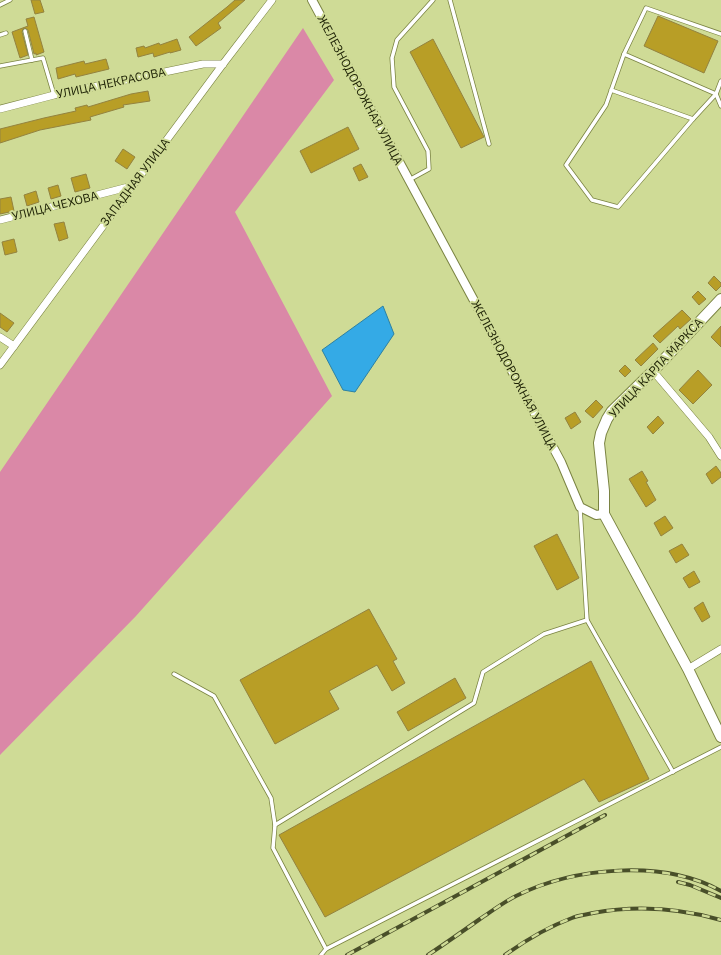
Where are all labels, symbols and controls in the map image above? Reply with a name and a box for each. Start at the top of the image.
street label: ЖЕЛЕЗНОДОРОЖНАЯ УЛИЦА [314,12,407,168]
street label: УЛИЦА НЕКРАСОВА [55,64,167,101]
street label: ЗАПАДНАЯ УЛИЦА [97,135,173,229]
street label: УЛИЦА ЧЕХОВА [10,187,100,223]
street label: ЖЕЛЕЗНОДОРОЖНАЯ УЛИЦА [468,297,561,453]
street label: УЛИЦА КАРЛА МАРКСА [605,314,706,421]

